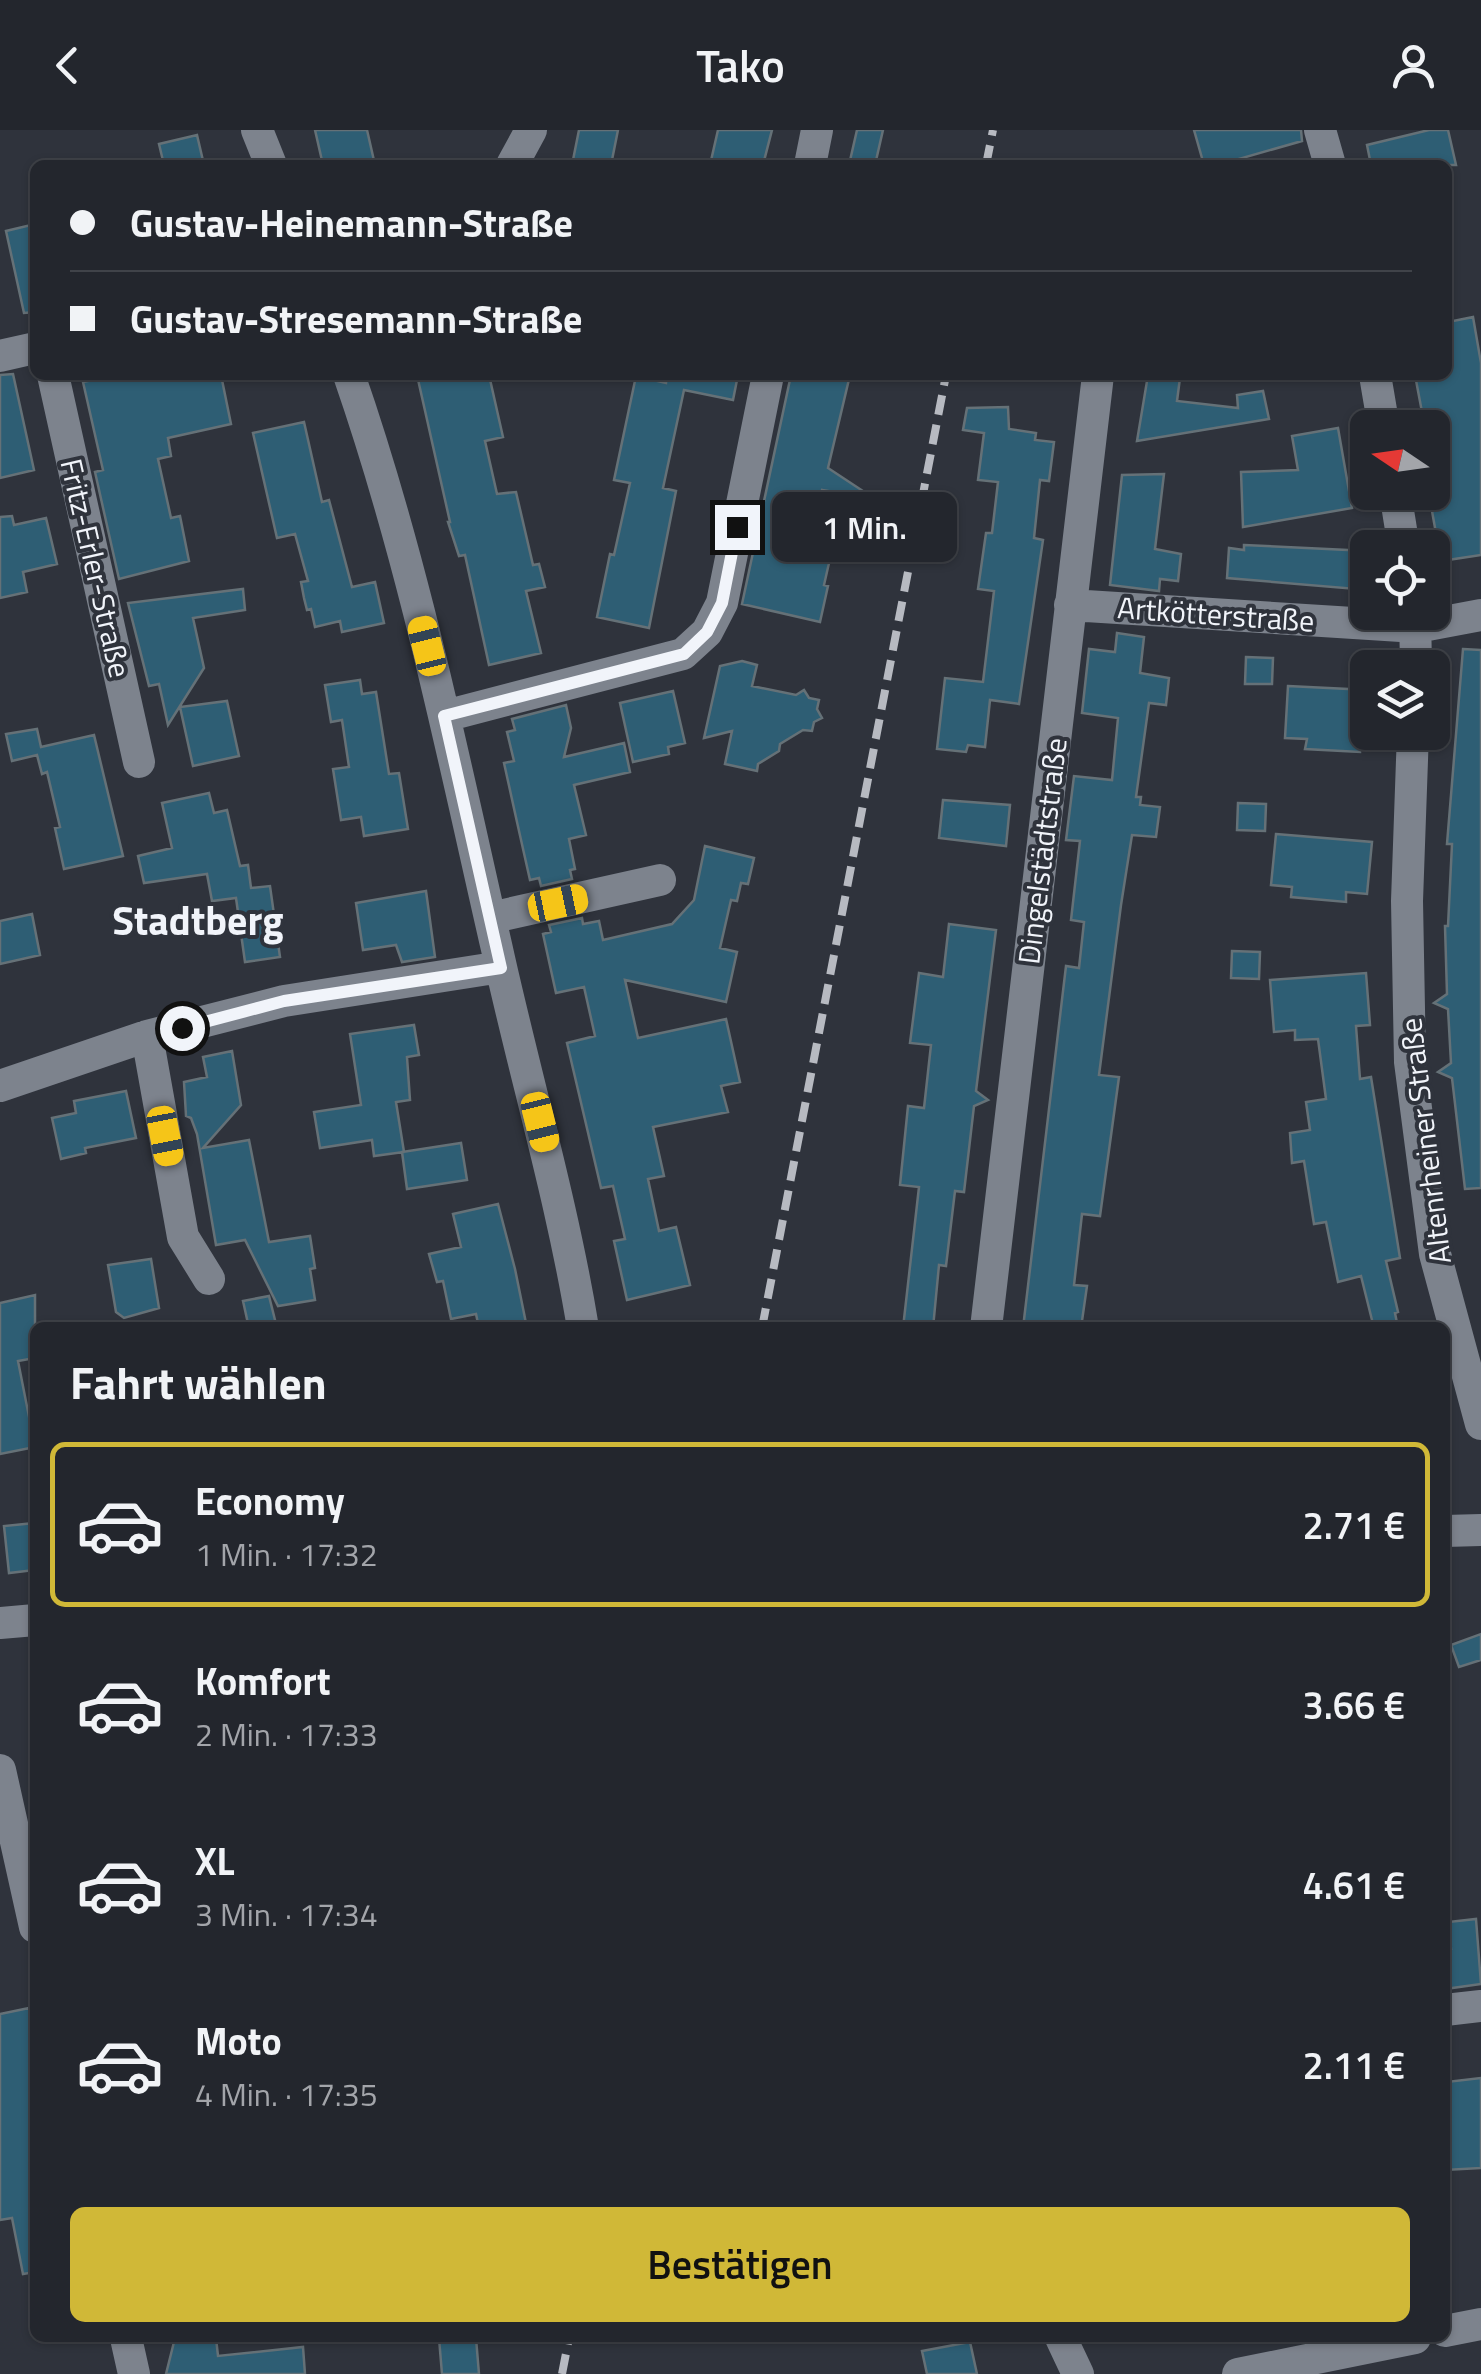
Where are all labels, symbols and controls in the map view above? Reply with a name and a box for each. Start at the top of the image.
text: Tako [696,31,785,99]
icon: back [40,38,95,93]
icon: person [1386,38,1441,93]
text: Gustav-Heinemann-Straße [130,194,573,252]
text: Gustav-Stresemann-Straße [130,290,582,348]
north arrow [1350,410,1450,510]
map controls [1350,410,1450,750]
street label: Fritz-Erler-Straße [48,454,144,682]
callout: 1 Min. [772,492,957,562]
text: 1 Min. [822,503,907,551]
route end [715,505,760,550]
button: locate [1350,530,1450,630]
street label: Artkötterstraße [1116,584,1316,644]
car [405,613,449,679]
button: layers [1350,650,1450,750]
street label: Dingelstädtstraße [1005,735,1079,967]
car [526,882,590,924]
district label: Stadtberg [112,890,284,951]
route start [160,1006,205,1051]
street label: Altenrheiner Straße [1387,1015,1463,1267]
car [518,1089,562,1155]
car [145,1104,185,1168]
text: Fahrt wählen [70,1348,327,1416]
text: Economy [195,1472,345,1530]
icon: car [75,1480,165,1570]
text: 2.71 € [1302,1496,1405,1554]
text: 1 Min. · 17:32 [195,1530,378,1578]
text: Komfort [195,1652,331,1710]
icon: car [75,1660,165,1750]
text: 3.66 € [1302,1676,1405,1734]
text: 2 Min. · 17:33 [195,1710,378,1758]
text: XL [195,1832,235,1890]
icon: car [75,1840,165,1930]
text: 4.61 € [1302,1856,1405,1914]
text: 3 Min. · 17:34 [195,1890,378,1938]
text: Moto [195,2012,282,2070]
icon: car [75,2020,165,2110]
text: 2.11 € [1302,2036,1405,2094]
text: 4 Min. · 17:35 [195,2070,378,2118]
button: Bestätigen [70,2207,1410,2322]

